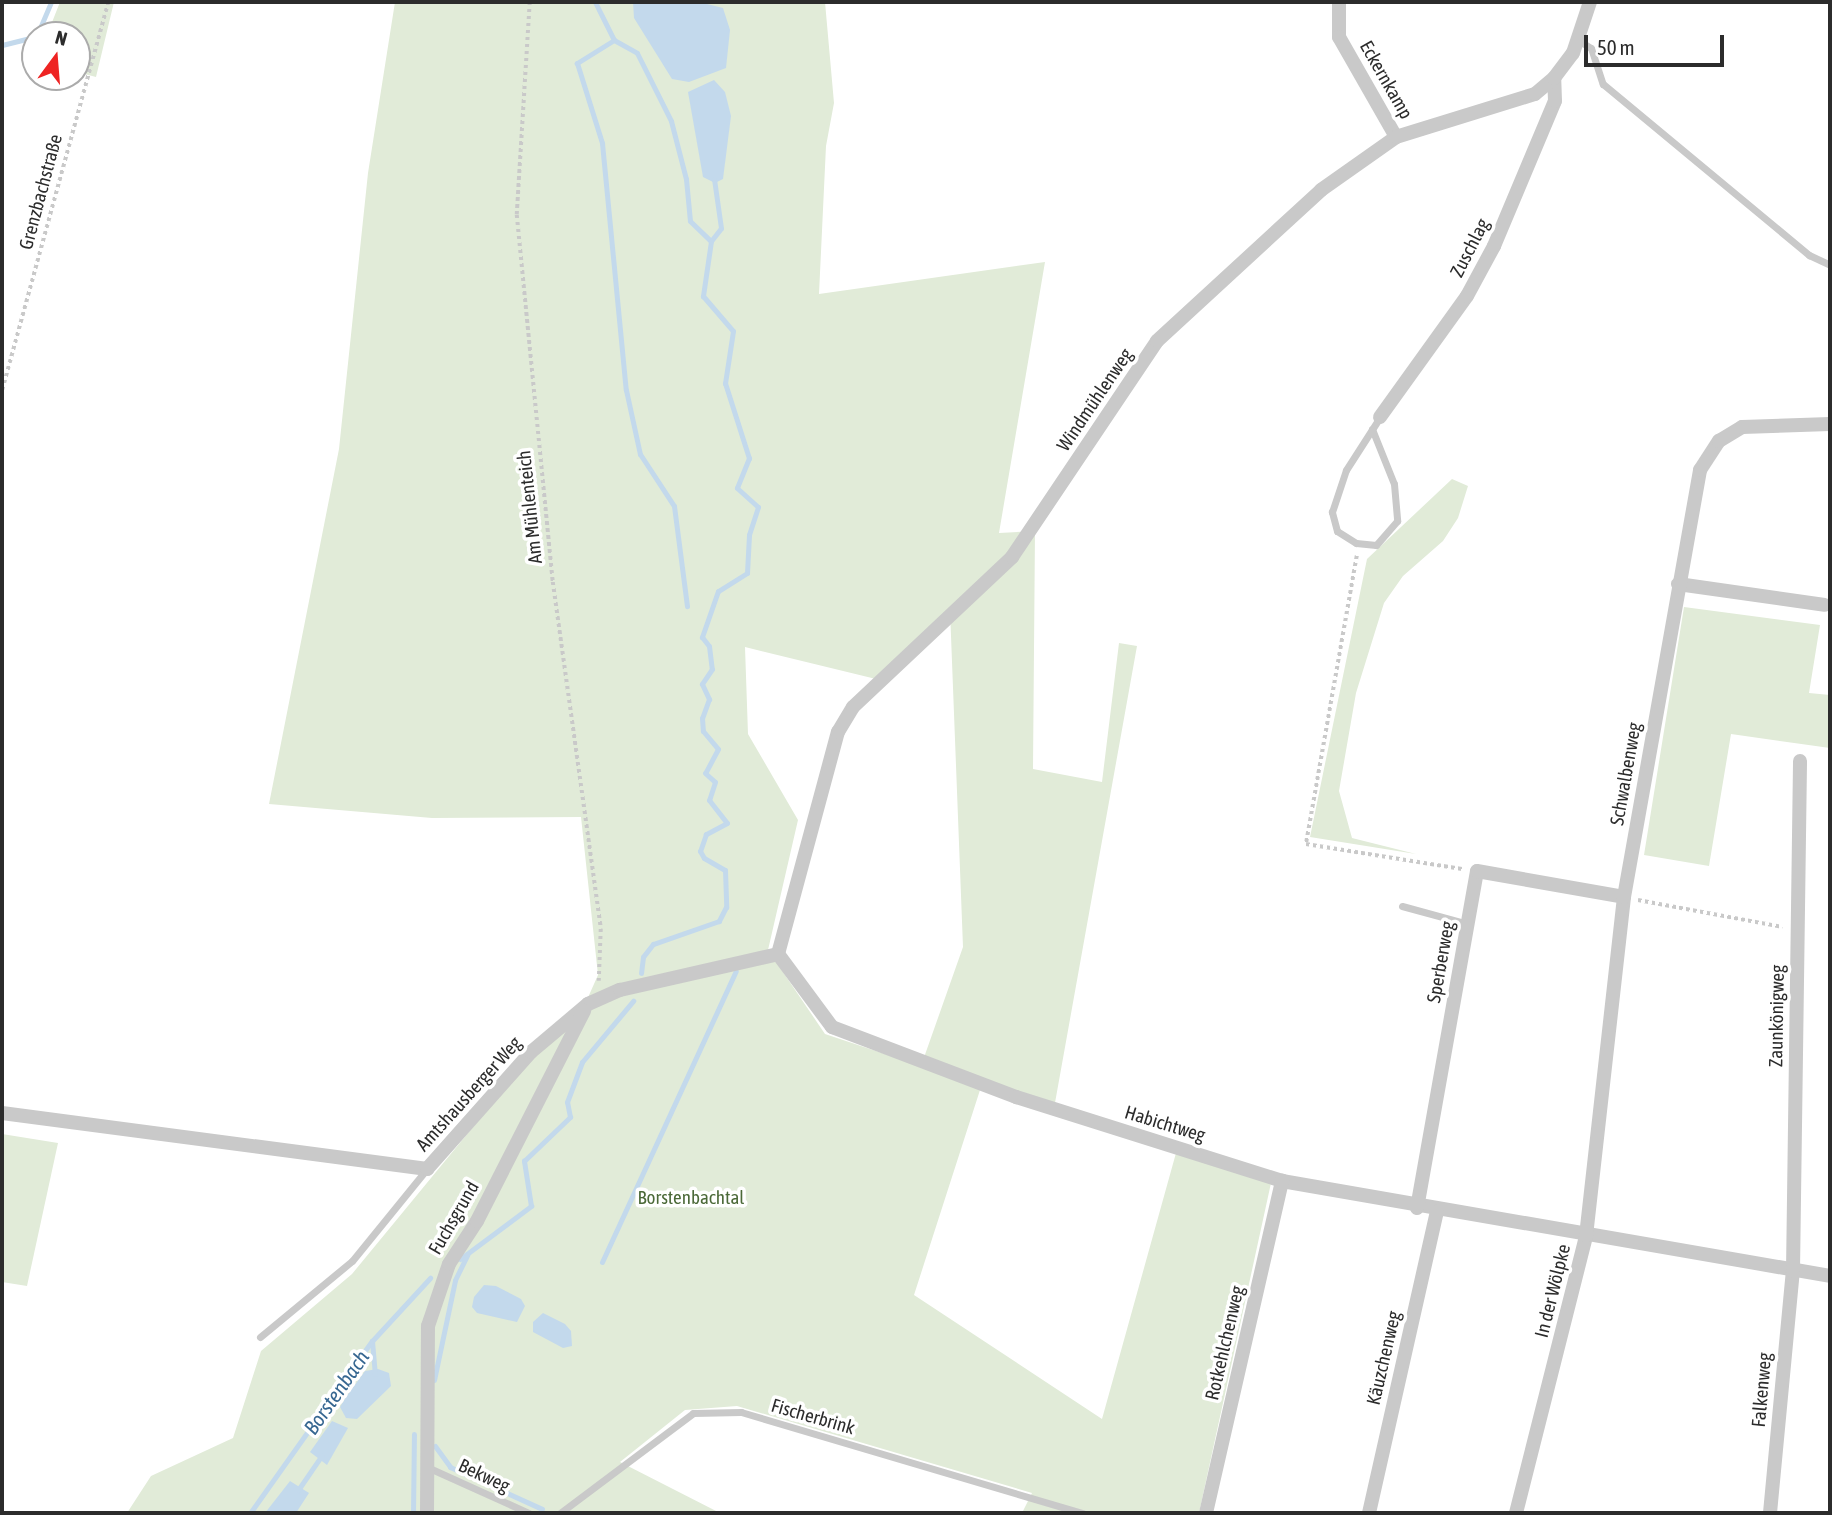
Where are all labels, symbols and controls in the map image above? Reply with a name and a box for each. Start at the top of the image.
north arrow [21,21,91,91]
scale bar [1587,21,1727,65]
text: N [53,26,70,50]
text: 50 m [1597,35,1635,59]
street label: Eckernkamp [1355,37,1417,123]
street label: Grenzbachstraße [15,132,67,252]
street label: Zuschlag [1446,215,1494,281]
street label: Windmühlenweg [1052,344,1138,456]
street label: Am Mühlenteich [513,449,547,565]
street label: Schwalbenweg [1606,721,1646,827]
street label: Sperberweg [1423,919,1459,1005]
street label: Zaunkönigweg [1765,965,1789,1067]
street label: Amtshausberger Weg [412,1032,526,1156]
street label: Habichtweg [1122,1101,1208,1147]
street label: Fuchsgrund [424,1177,484,1259]
park label: Borstenbachtal [638,1187,744,1209]
street label: In der Wölpke [1530,1242,1576,1340]
street label: Rotkehlchenweg [1201,1284,1249,1402]
street label: Käuzchenweg [1362,1309,1406,1407]
water label: Borstenbach [298,1345,374,1439]
street label: Falkenweg [1747,1352,1777,1428]
street label: Fischerbrink [769,1394,857,1440]
street label: Bekweg [455,1454,513,1498]

